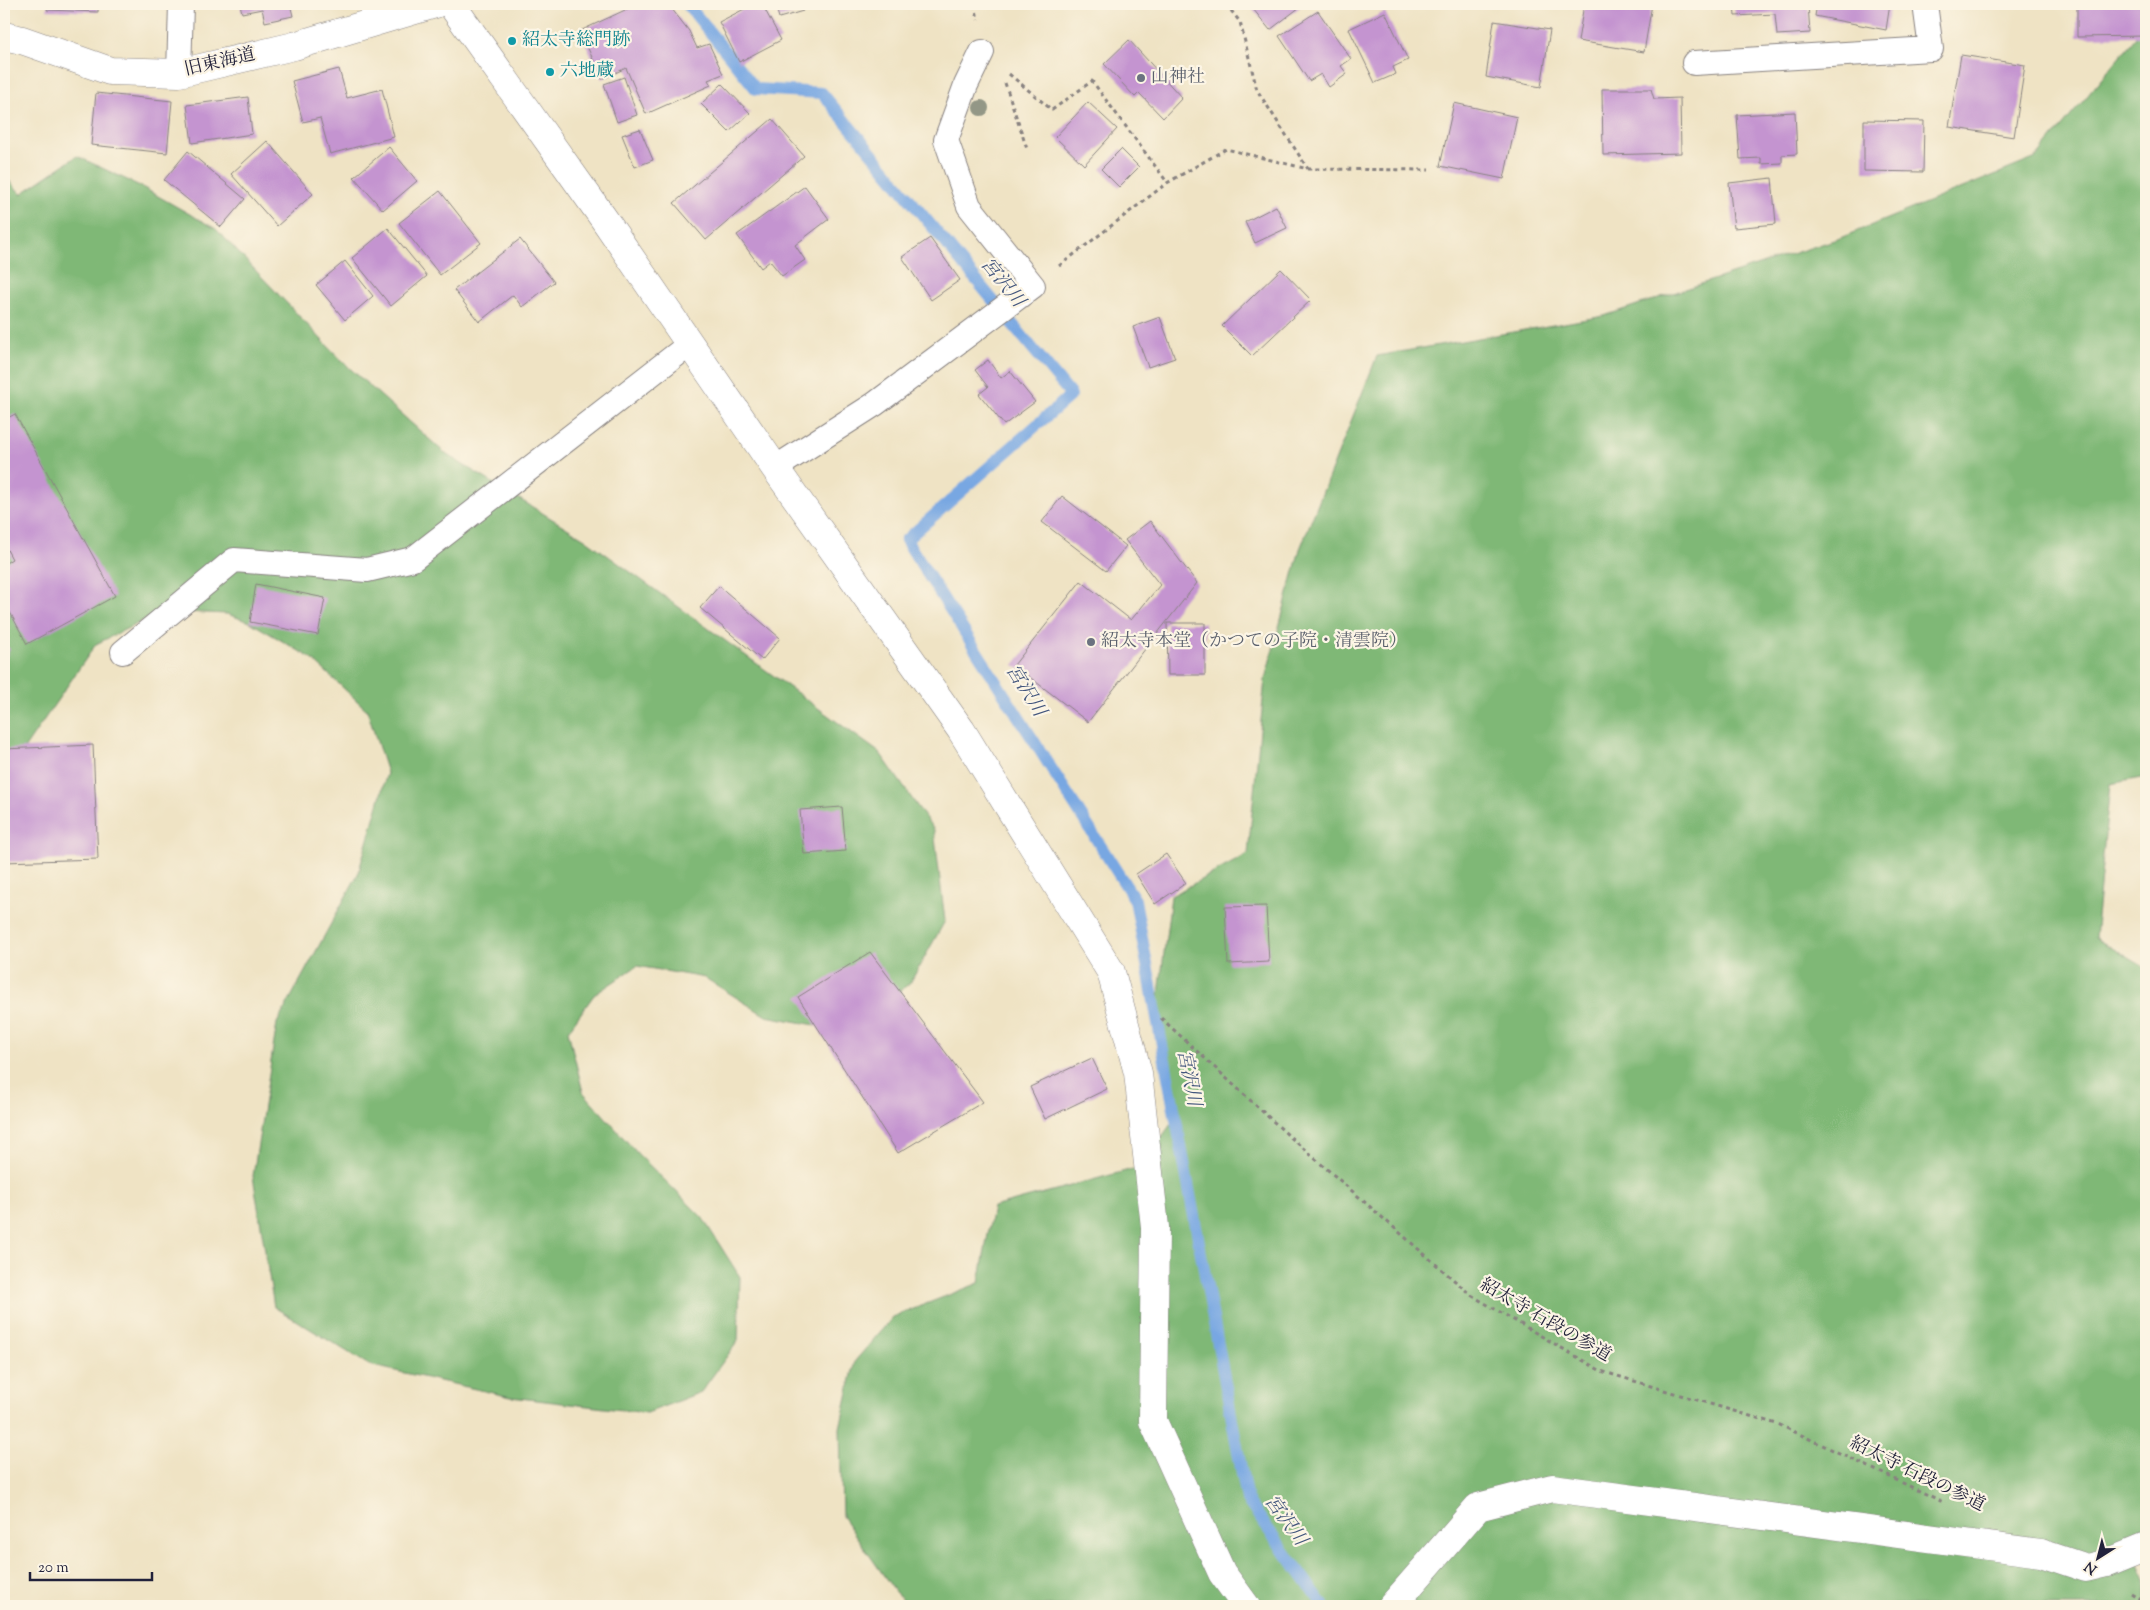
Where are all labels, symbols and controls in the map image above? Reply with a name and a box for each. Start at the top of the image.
place label: 紹太寺総門跡 [522,28,630,54]
marker: 紹太寺総門跡 [506,35,518,47]
street label: 旧東海道 [182,42,258,84]
place label: 六地蔵 [560,59,614,85]
place label: 山神社 [1151,65,1205,91]
marker: 六地蔵 [544,66,556,78]
marker: 山神社 [1135,72,1147,84]
water label: 宮沢川 [974,252,1032,315]
place label: 紹太寺本堂（かつての子院・清雲院） [1101,629,1407,655]
marker: 紹太寺本堂（かつての子院・清雲院） [1085,636,1097,648]
water label: 宮沢川 [998,660,1053,724]
water label: 宮沢川 [1169,1047,1207,1111]
street label: 紹太寺 石段の参道 [1474,1273,1616,1369]
street label: 紹太寺 石段の参道 [1845,1431,1989,1519]
water label: 宮沢川 [1257,1490,1314,1554]
north arrow [2072,1532,2122,1582]
scale bar [30,1550,152,1582]
text: N [2081,1556,2102,1578]
text: 20 m [38,1558,69,1579]

